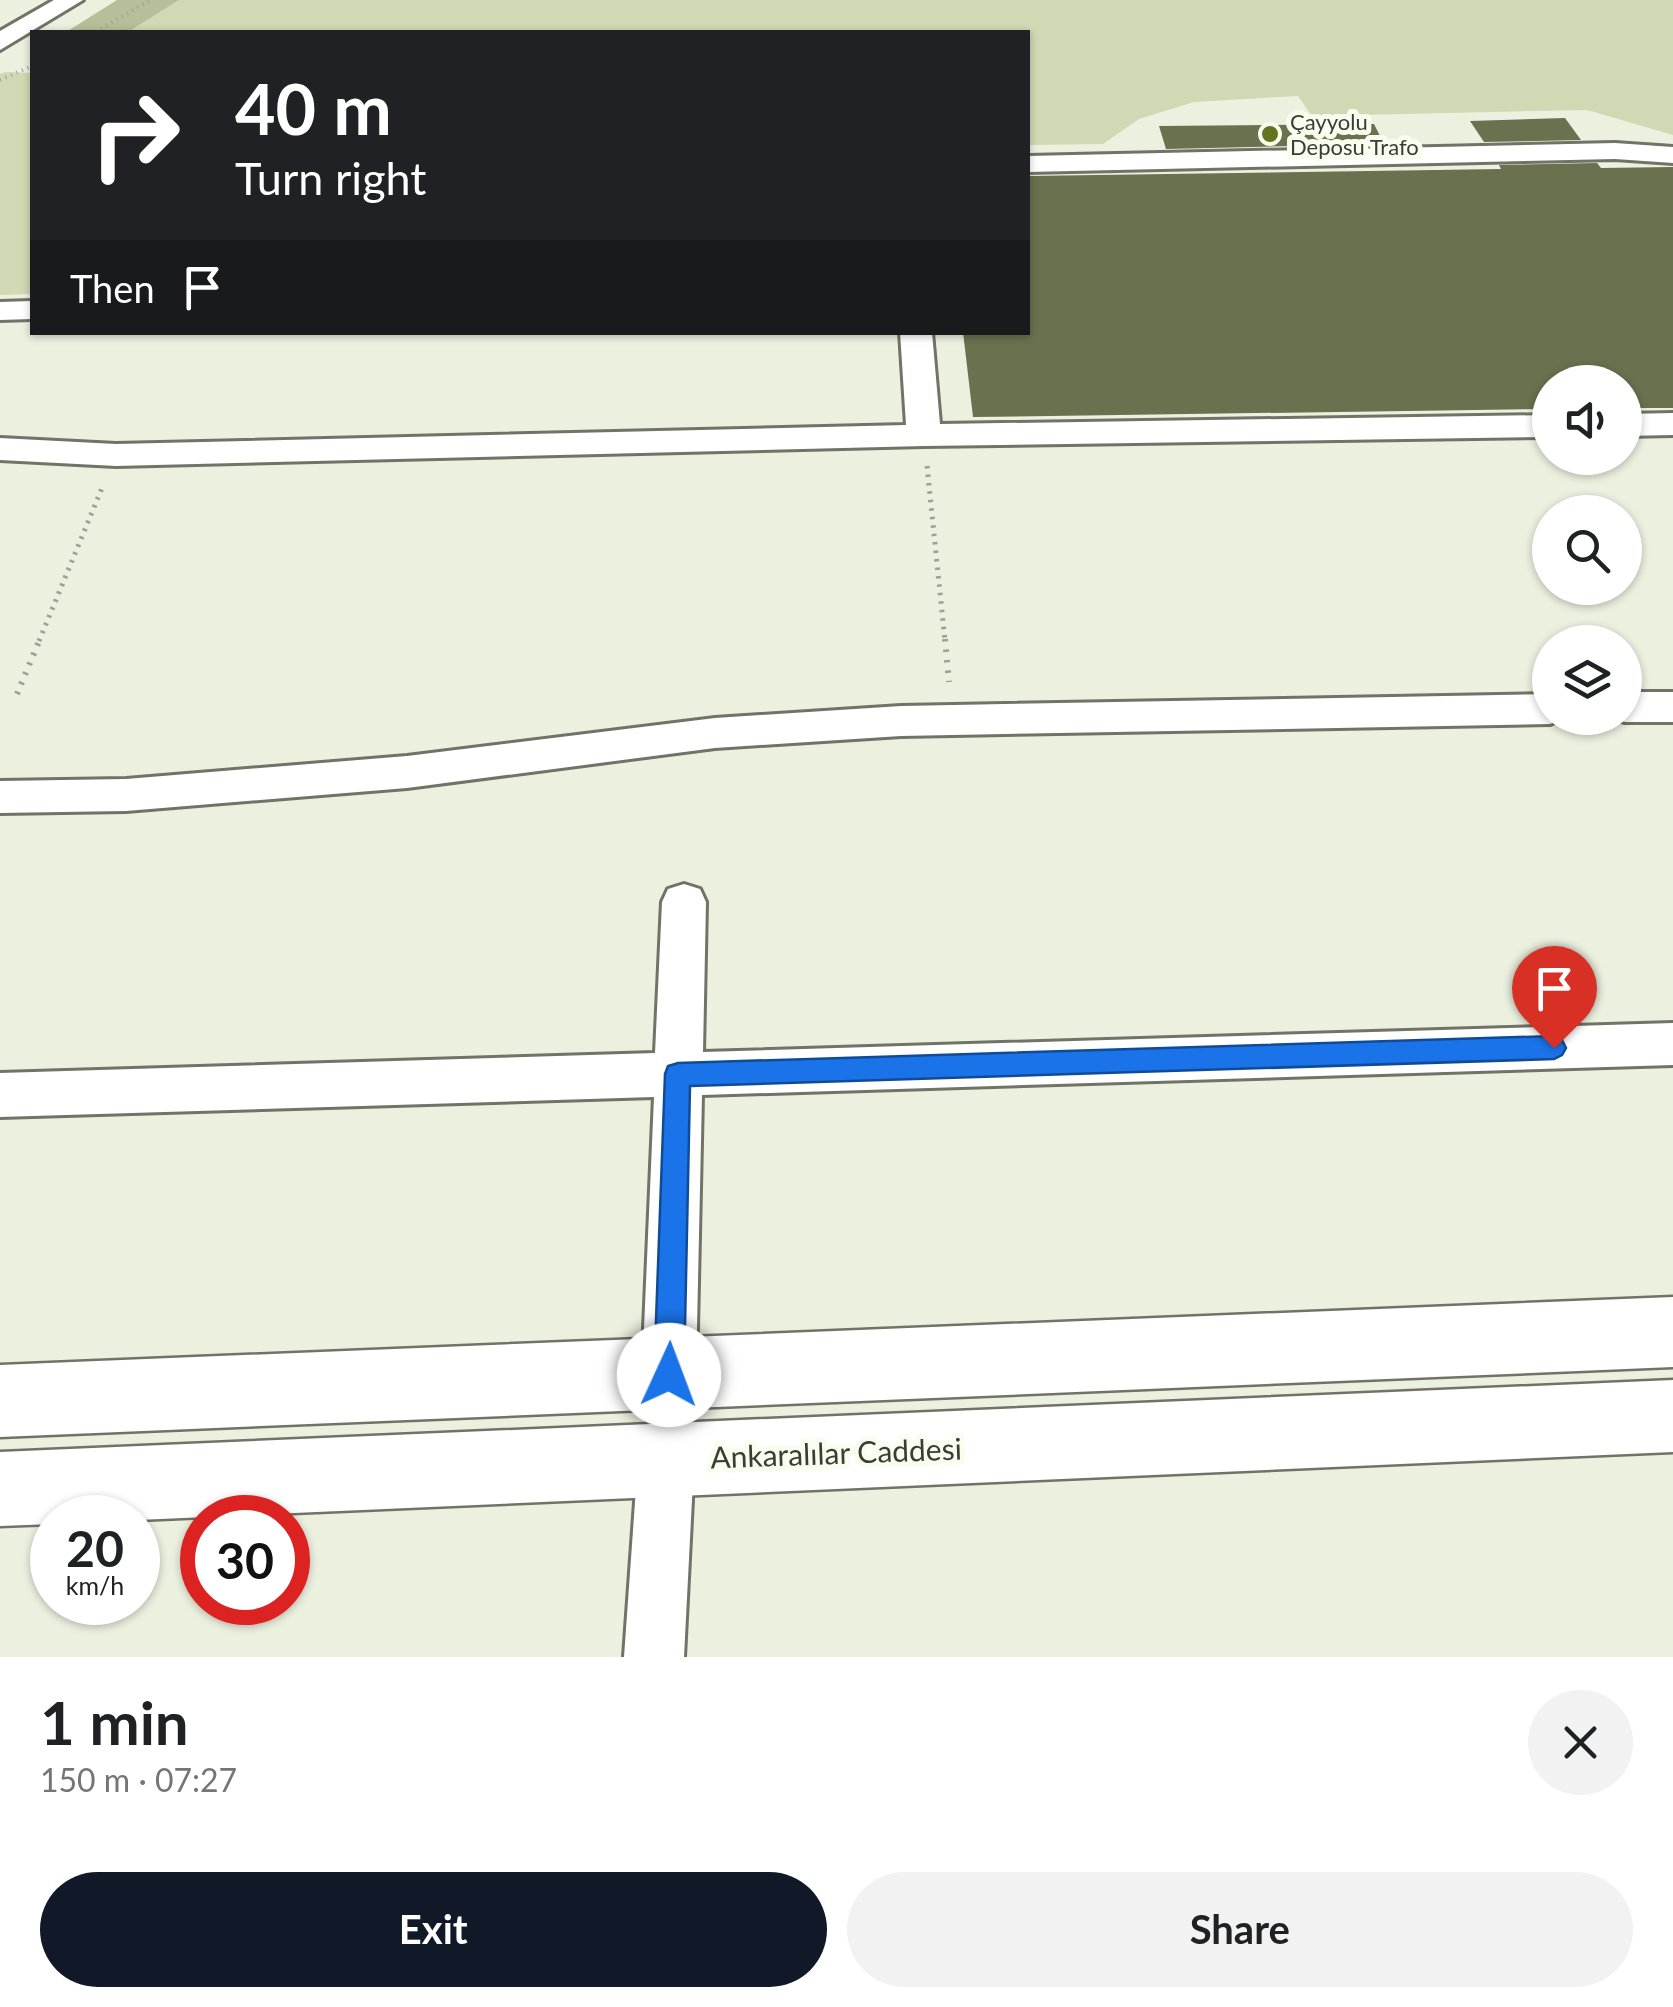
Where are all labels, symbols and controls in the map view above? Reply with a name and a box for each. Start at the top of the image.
text: 40 m [235,66,392,150]
icon: right [70,70,200,200]
place label: Çayyolu Deposu Trafo [1290,108,1419,160]
marker: Çayyolu Deposu Trafo [1259,123,1281,145]
text: Turn right [235,151,426,205]
icon: arrive [175,260,230,315]
text: Then [70,265,155,311]
map controls [1532,365,1642,735]
button: sound [1532,365,1642,475]
button: search [1532,495,1642,605]
button: layers [1532,625,1642,735]
pin [1512,946,1597,1049]
icon: arrive [1527,961,1582,1016]
position arrow [617,1323,721,1427]
street label: Ankaralılar Caddesi [710,1430,962,1474]
speed limit sign: 30 [180,1495,310,1625]
text: 20 [66,1518,124,1578]
text: km/h [66,1570,124,1600]
text: 1 min [40,1686,189,1758]
button: close [1528,1690,1633,1795]
text: 150 m · 07:27 [40,1760,237,1799]
button: Exit [40,1872,827,1987]
button: Share [847,1872,1633,1987]

